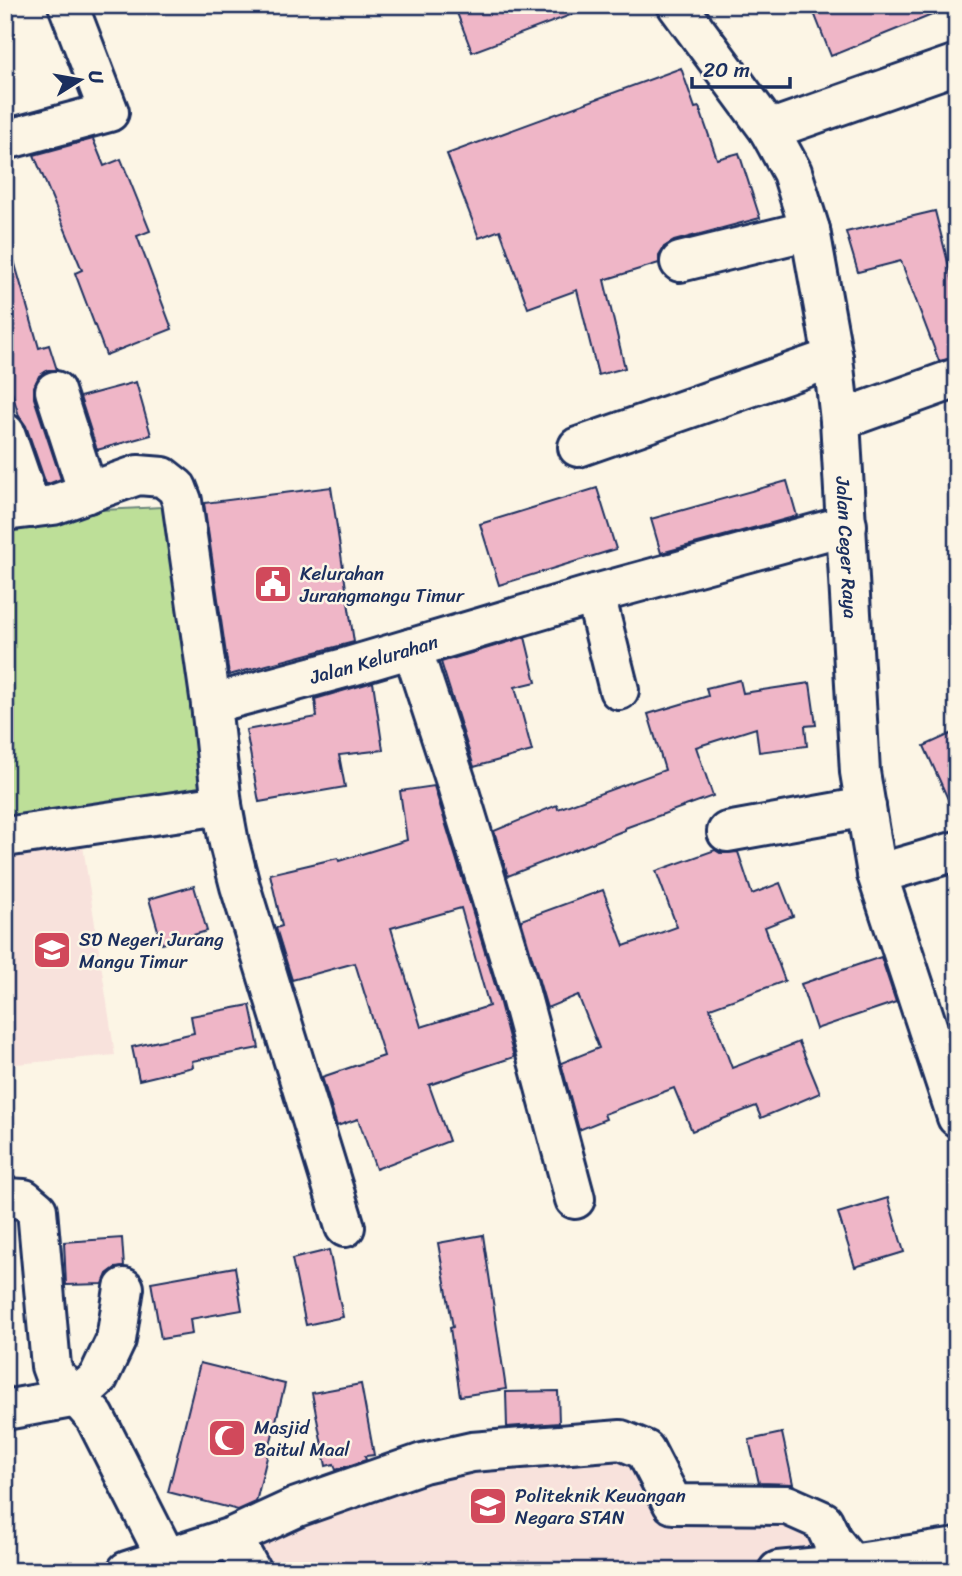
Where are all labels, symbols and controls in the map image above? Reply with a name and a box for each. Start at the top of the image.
north arrow [46,46,116,116]
scale bar [692,46,790,90]
text: 20 m [703,51,750,89]
text: U [79,68,114,88]
street label: Jalan Ceger Raya [827,475,868,620]
place label: Kelurahan Jurangmangu Timur [299,557,465,612]
public building icon: Kelurahan Jurangmangu Timur [252,563,294,605]
street label: Jalan Kelurahan [305,625,442,693]
place label: SD Negeri Jurang Mangu Timur [79,923,224,978]
school or university icon: SD Negeri Jurang Mangu Timur [31,929,73,971]
place label: Masjid Baitul Maal [254,1411,350,1466]
mosque icon: Masjid Baitul Maal [206,1417,248,1459]
place label: Politeknik Keuangan Negara STAN [515,1479,686,1534]
school or university icon: Politeknik Keuangan Negara STAN [467,1485,509,1527]

